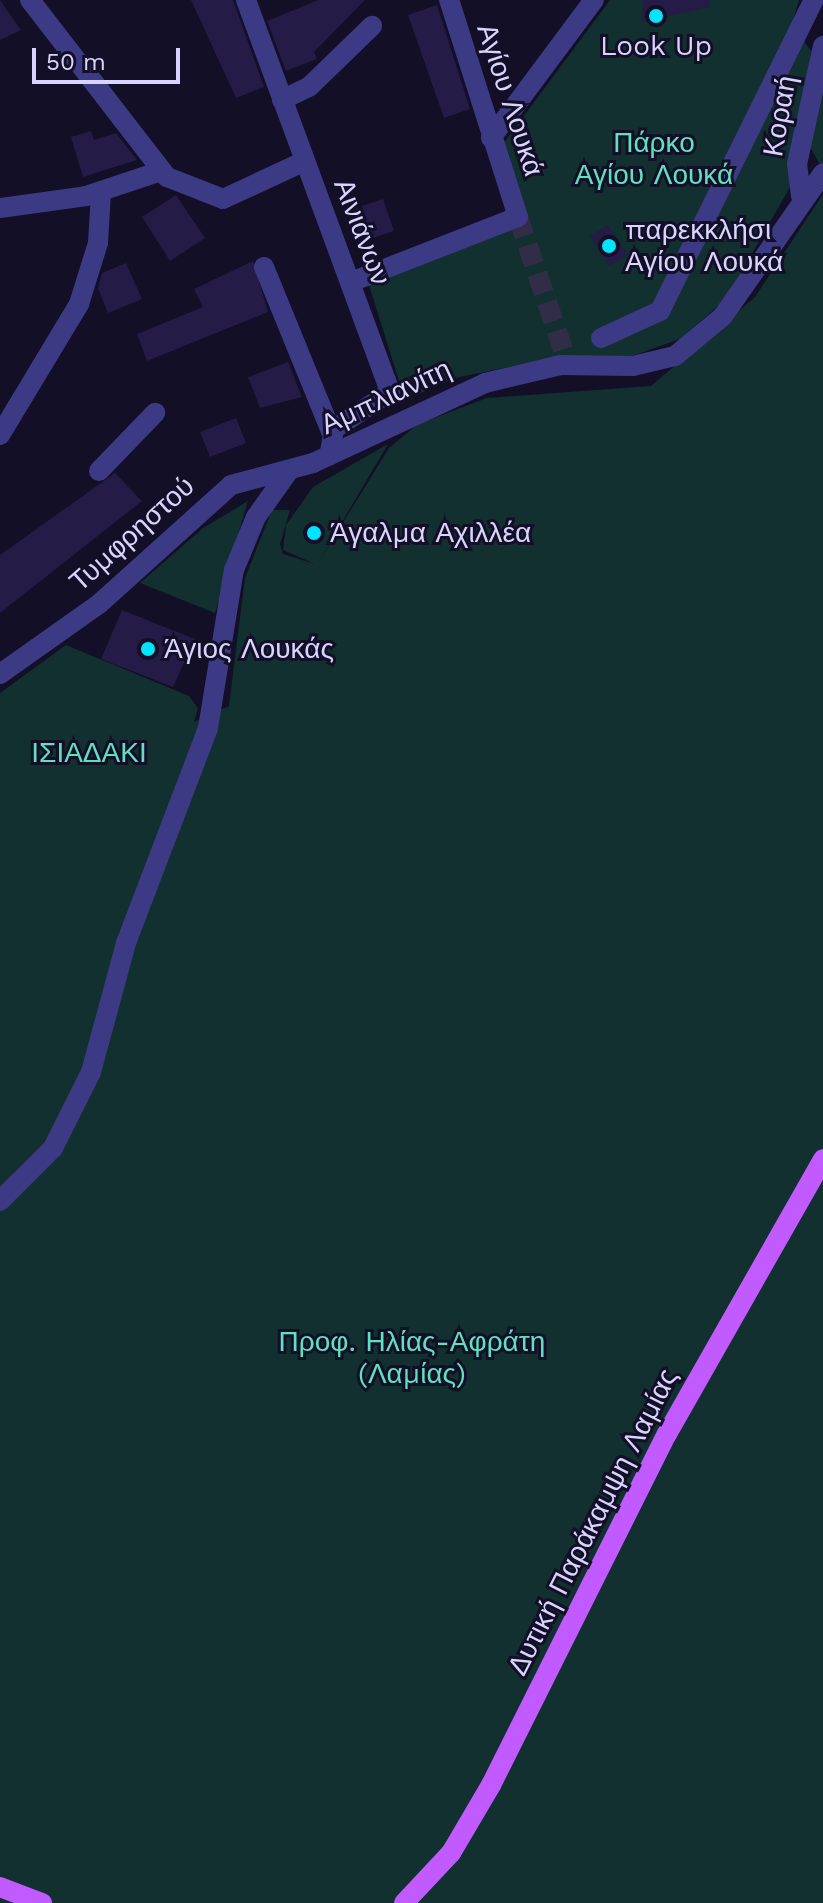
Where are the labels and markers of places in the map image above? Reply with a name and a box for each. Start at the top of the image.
marker: Look Up [647,7,665,25]
place label: Look Up [600,29,712,63]
place label: παρεκκλήσι Αγίου Λουκά [625,213,783,279]
marker: παρεκκλήσι Αγίου Λουκά [600,237,618,255]
place label: Άγαλμα Αχιλλέα [330,516,531,550]
marker: Άγαλμα Αχιλλέα [305,524,323,542]
place label: Άγιος Λουκάς [164,632,334,666]
marker: Άγιος Λουκάς [139,640,157,658]

